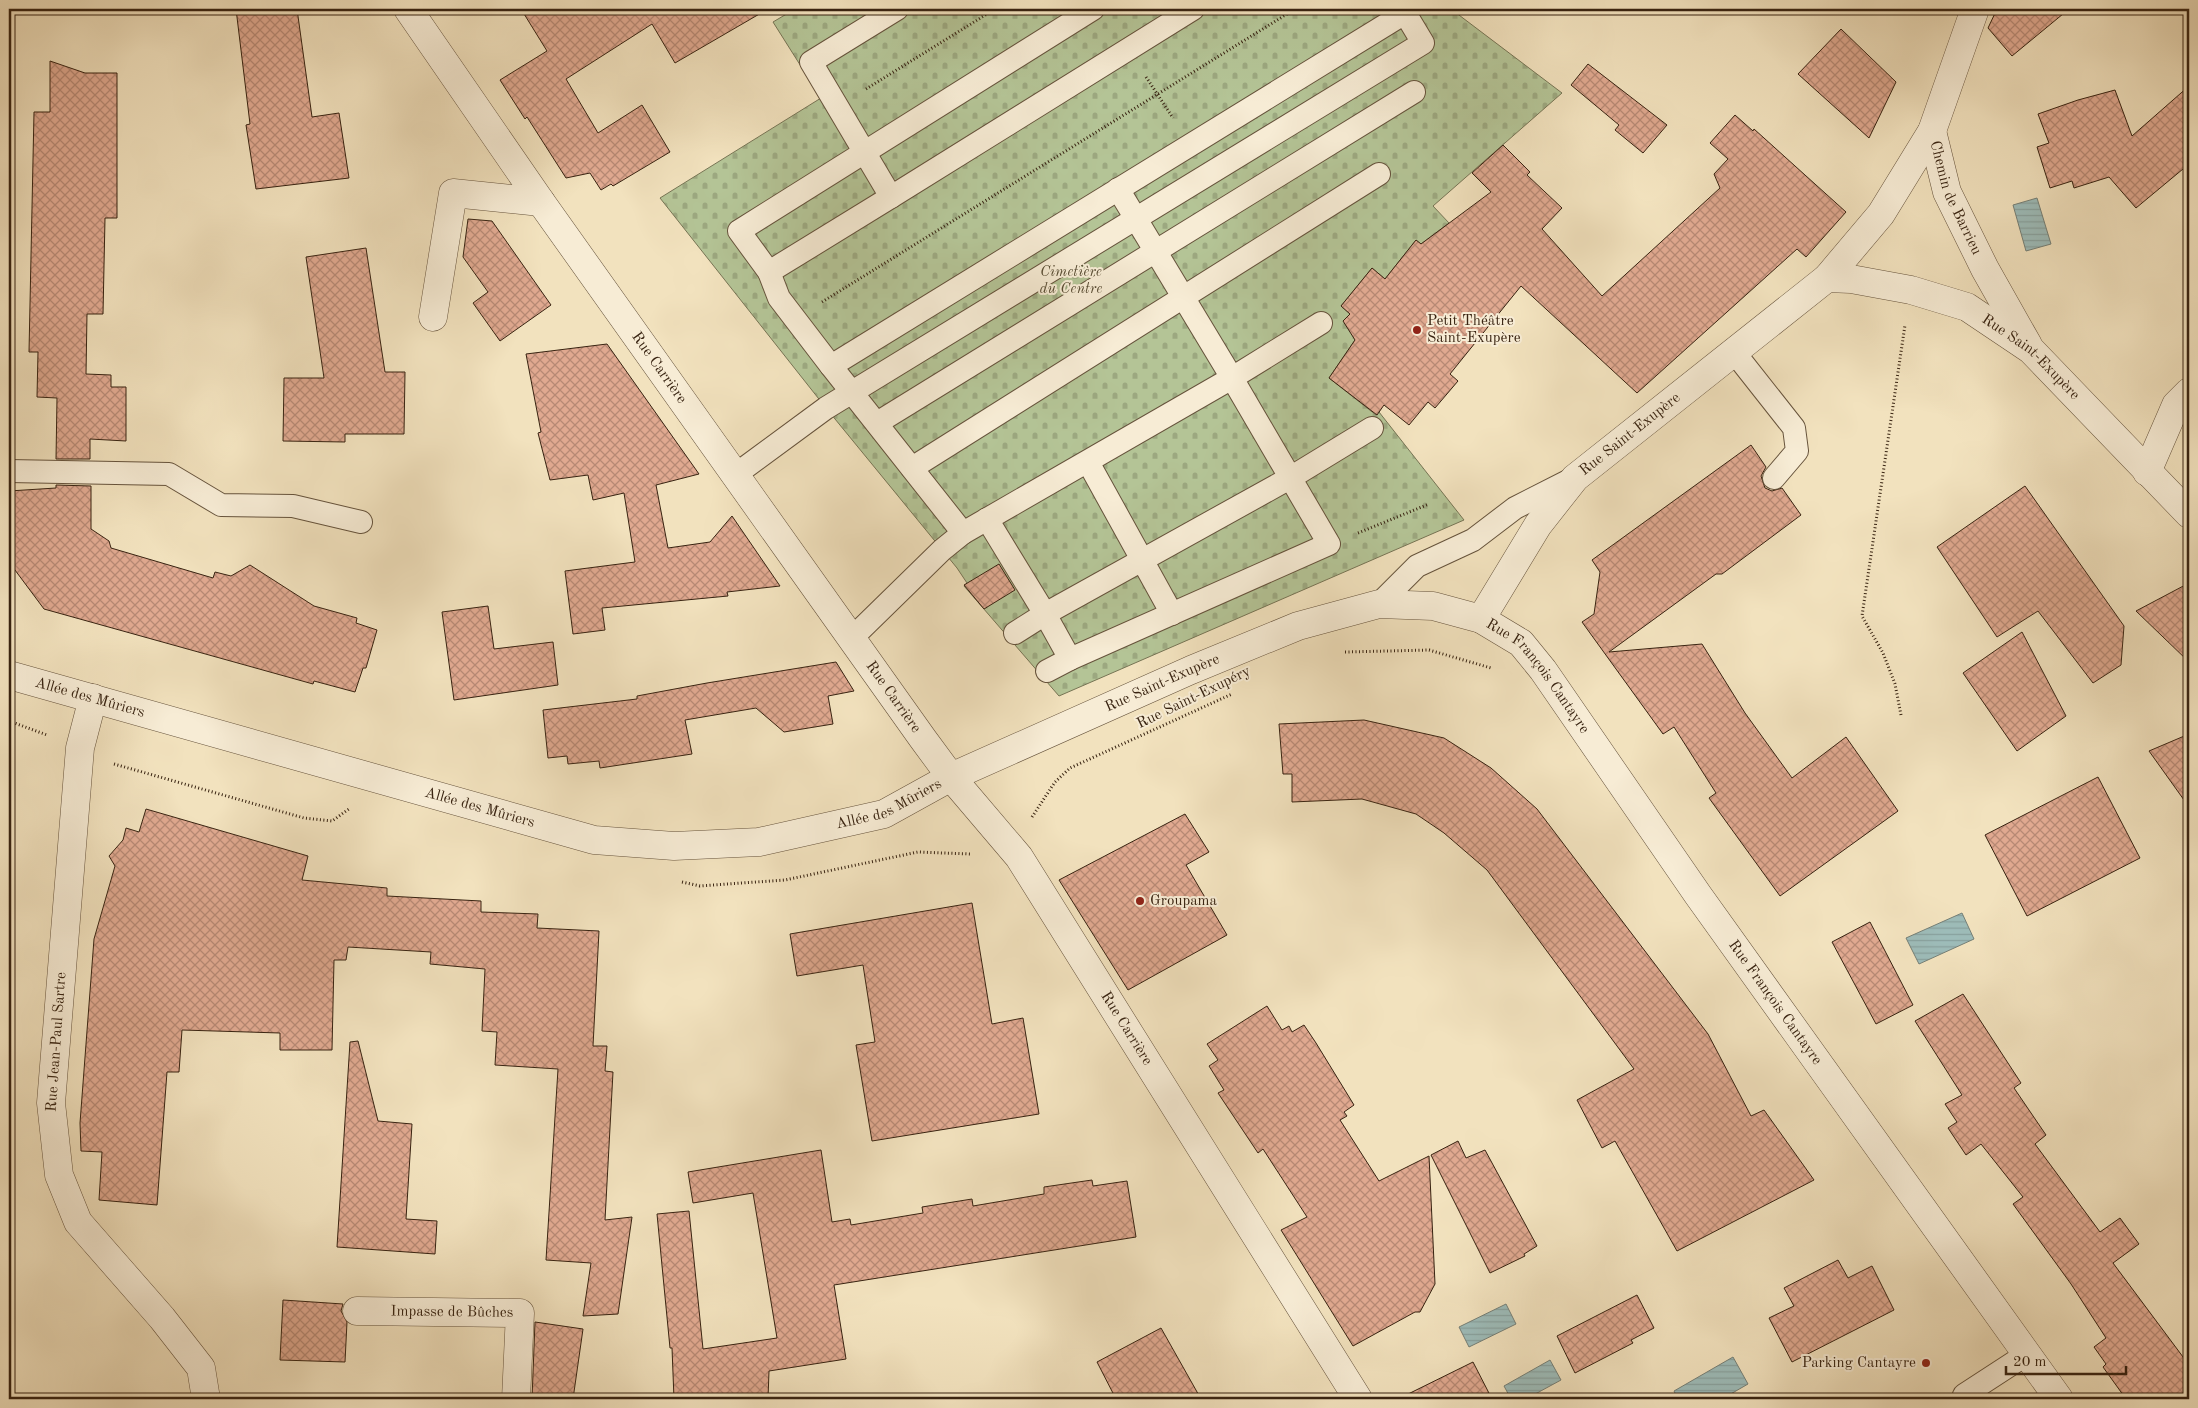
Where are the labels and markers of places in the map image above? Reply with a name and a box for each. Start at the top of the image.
place label: Petit Théâtre Saint-Exupère [1427,314,1521,346]
marker: Petit Théâtre Saint-Exupère [1411,324,1423,336]
place label: Groupama [1150,894,1217,909]
marker: Groupama [1134,895,1146,907]
place label: Parking Cantayre [1802,1356,1916,1371]
marker: Parking Cantayre [1920,1357,1932,1369]

